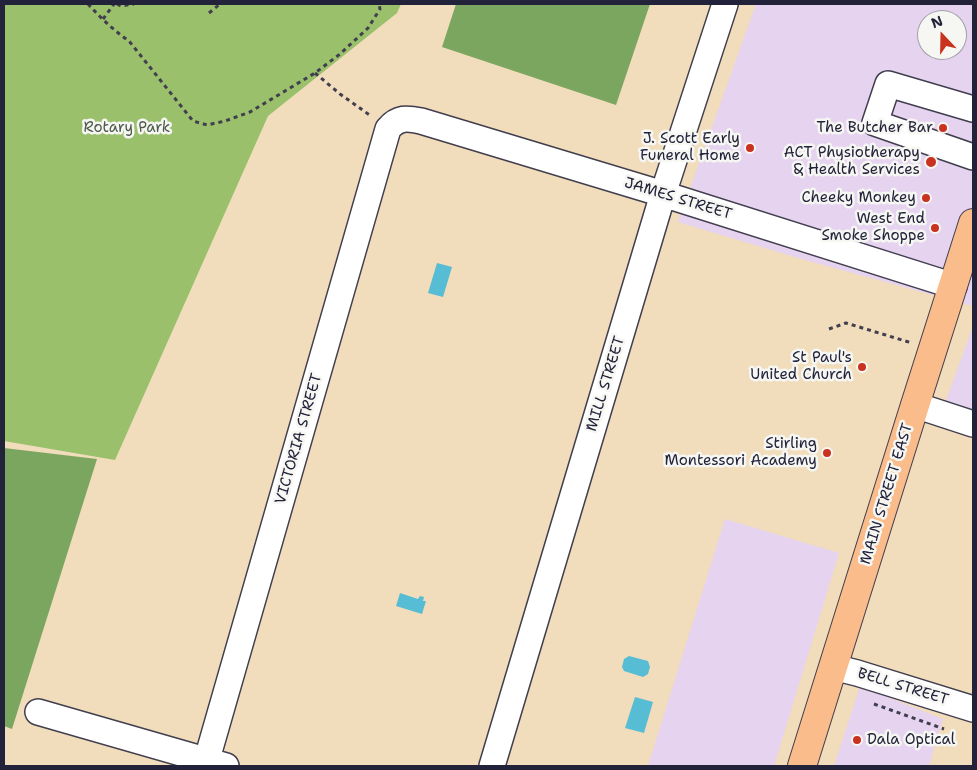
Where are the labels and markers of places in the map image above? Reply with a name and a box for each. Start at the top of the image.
place label: The Butcher Bar [816,119,933,137]
marker: The Butcher Bar [937,122,949,134]
place label: J. Scott Early Funeral Home [640,130,740,165]
marker: J. Scott Early Funeral Home [744,142,756,154]
place label: ACT Physiotherapy & Health Services [784,144,920,179]
marker: ACT Physiotherapy & Health Services [924,155,938,169]
place label: Cheeky Monkey [802,189,916,207]
marker: Cheeky Monkey [920,192,932,204]
place label: West End Smoke Shoppe [822,210,925,245]
marker: West End Smoke Shoppe [929,222,941,234]
place label: St Paul's United Church [750,349,852,384]
marker: St Paul's United Church [856,361,868,373]
place label: Stirling Montessori Academy [664,435,817,470]
marker: Stirling Montessori Academy [821,447,833,459]
place label: Dala Optical [867,731,955,749]
marker: Dala Optical [851,734,863,746]

